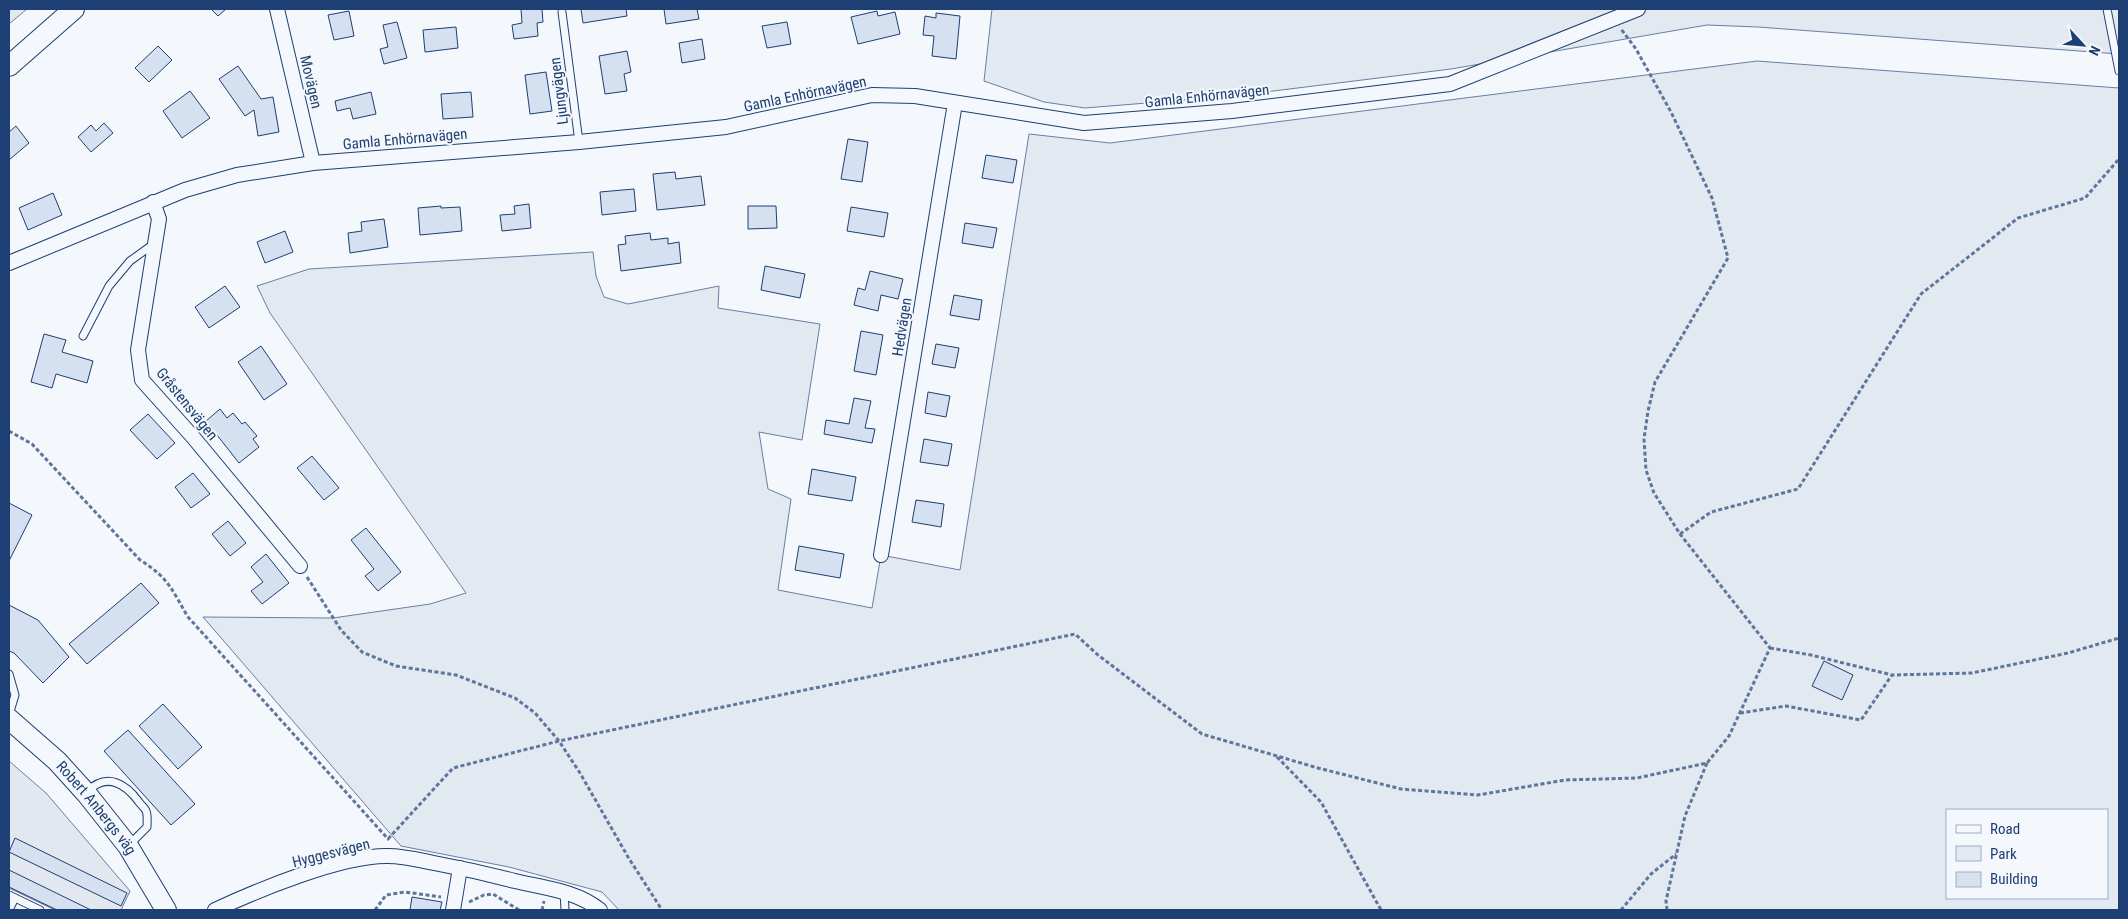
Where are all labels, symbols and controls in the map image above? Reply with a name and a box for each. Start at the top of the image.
north arrow [2058,20,2108,70]
text: N [2086,43,2104,58]
street label: Movägen [296,54,326,110]
street label: Ljungvägen [546,56,572,126]
street label: Gamla Enhörnavägen [742,72,868,116]
street label: Gamla Enhörnavägen [1144,81,1270,111]
street label: Gamla Enhörnavägen [342,125,468,153]
street label: Hedvägen [888,296,916,358]
street label: Gråstensvägen [152,364,222,444]
street label: Robert Anbergs väg [52,757,140,858]
legend [1946,809,2108,899]
text: Road [1990,820,2020,838]
street label: Hyggesvägen [290,835,372,871]
text: Park [1990,845,2017,863]
text: Building [1990,870,2038,888]

